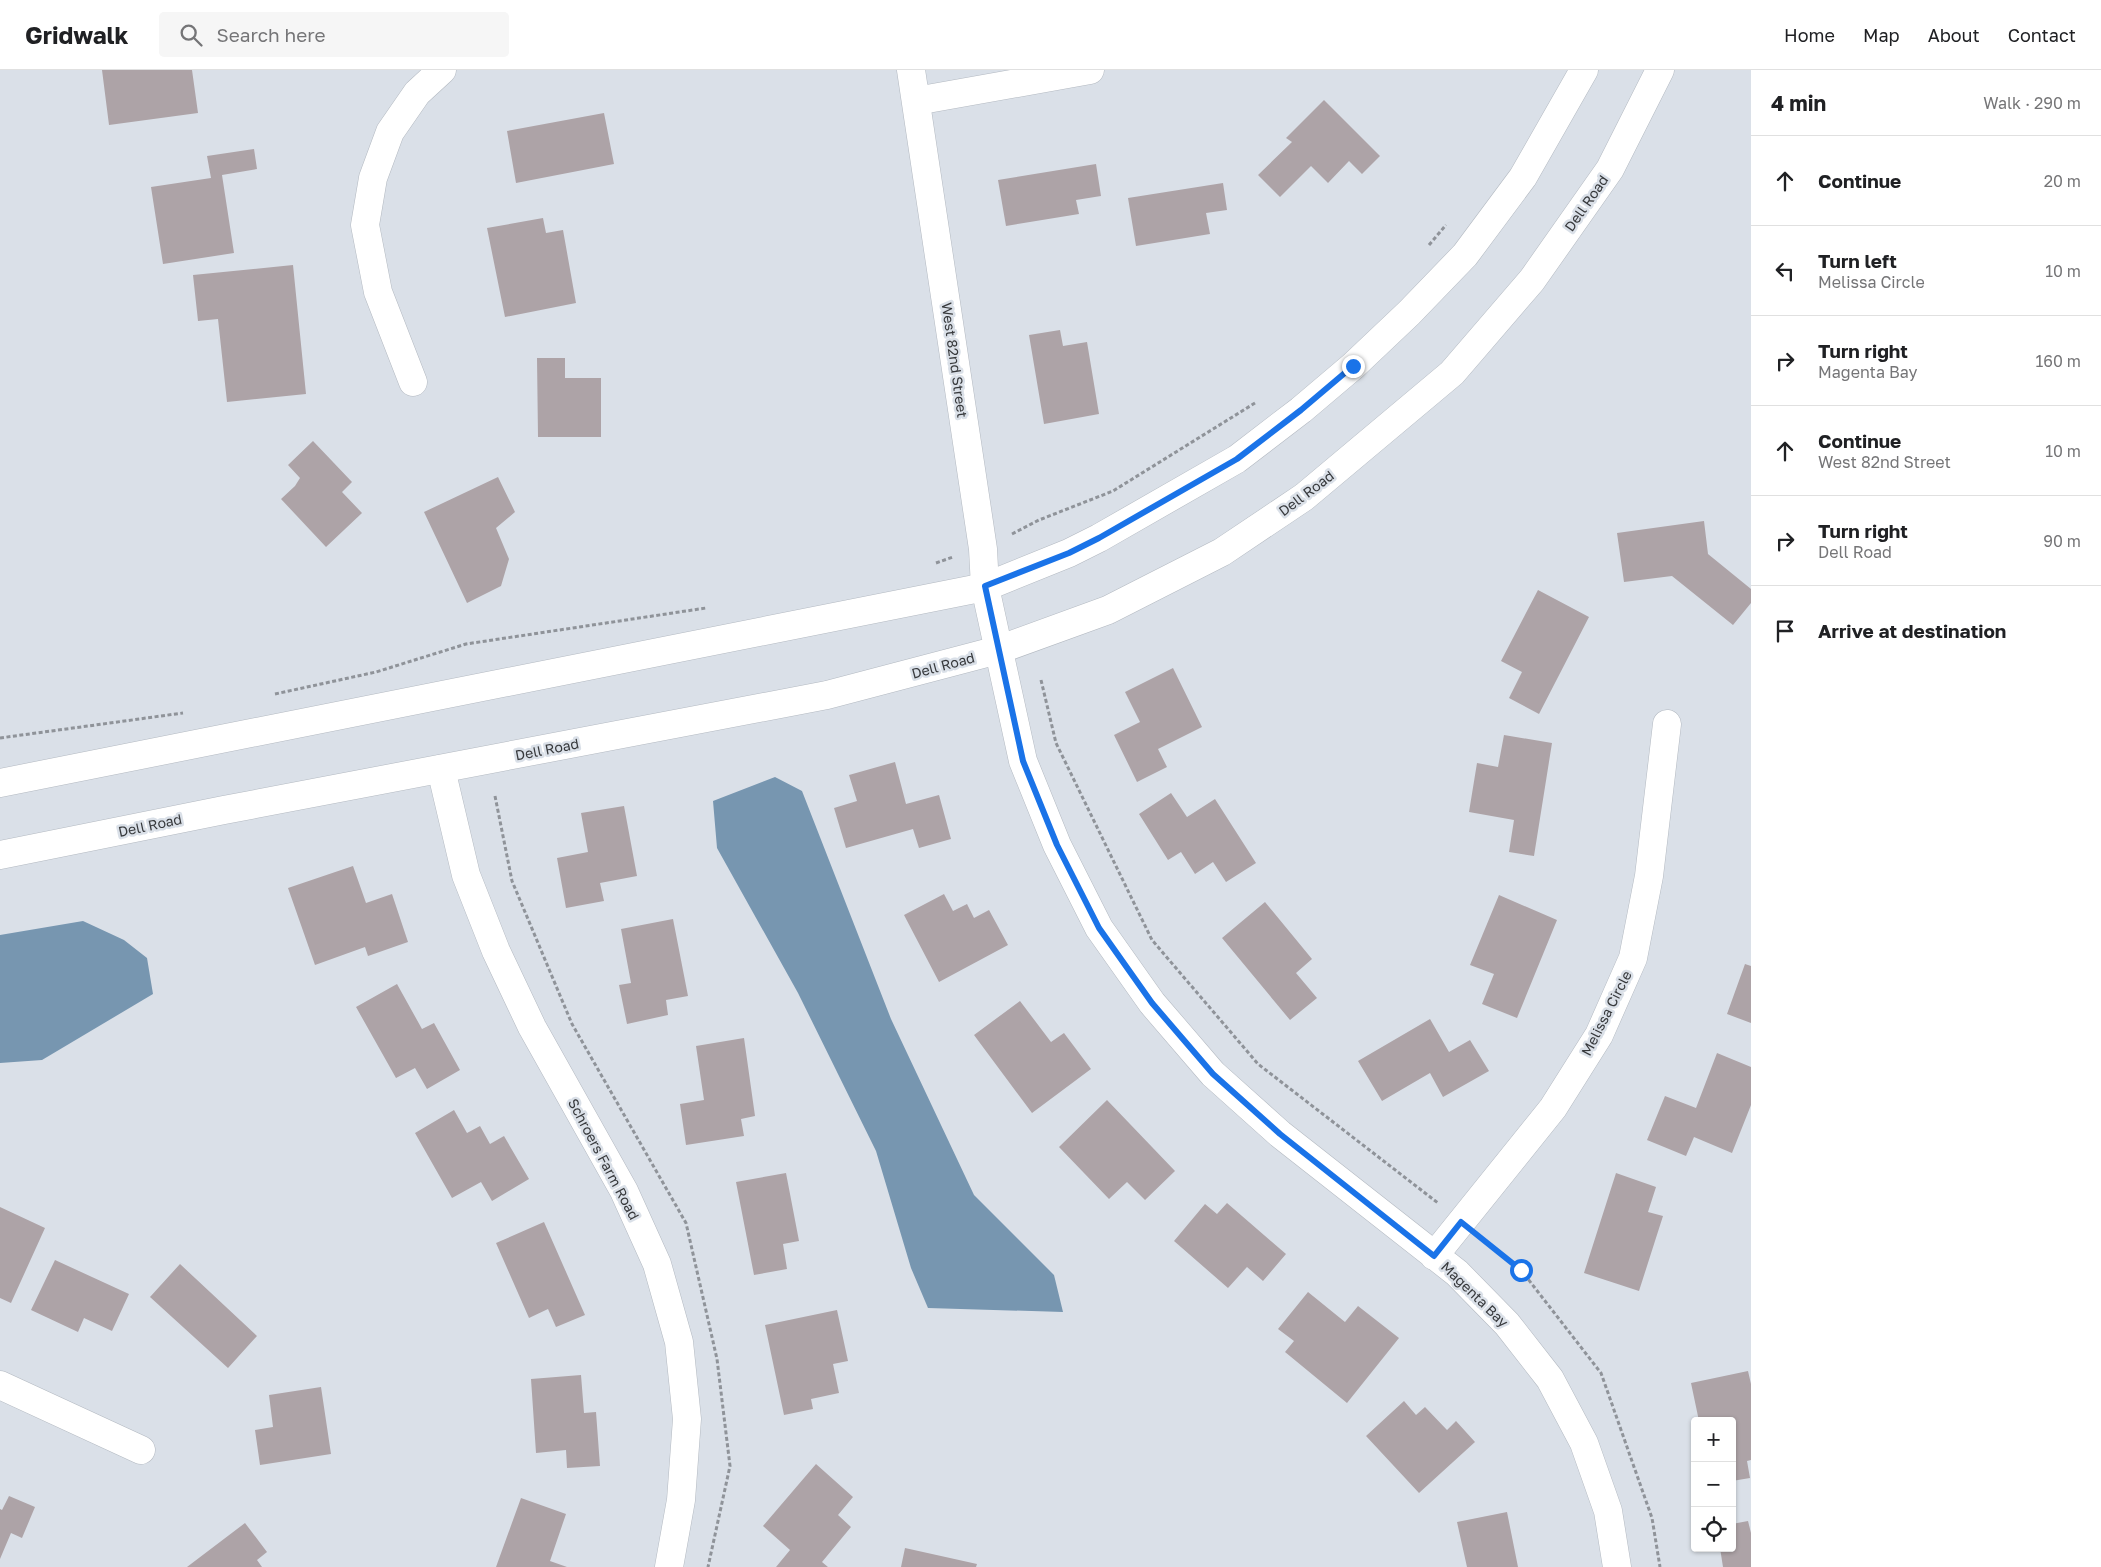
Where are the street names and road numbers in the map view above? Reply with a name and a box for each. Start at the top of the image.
street label: Dell Road [1560,172,1612,234]
street label: West 82nd Street [938,301,972,419]
street label: Dell Road [1275,467,1337,519]
street label: Dell Road [910,648,976,682]
street label: Dell Road [514,734,580,764]
street label: Dell Road [117,810,183,840]
street label: Melissa Circle [1577,968,1635,1058]
street label: Schroers Farm Road [565,1095,643,1223]
street label: Magenta Bay [1438,1258,1512,1330]

